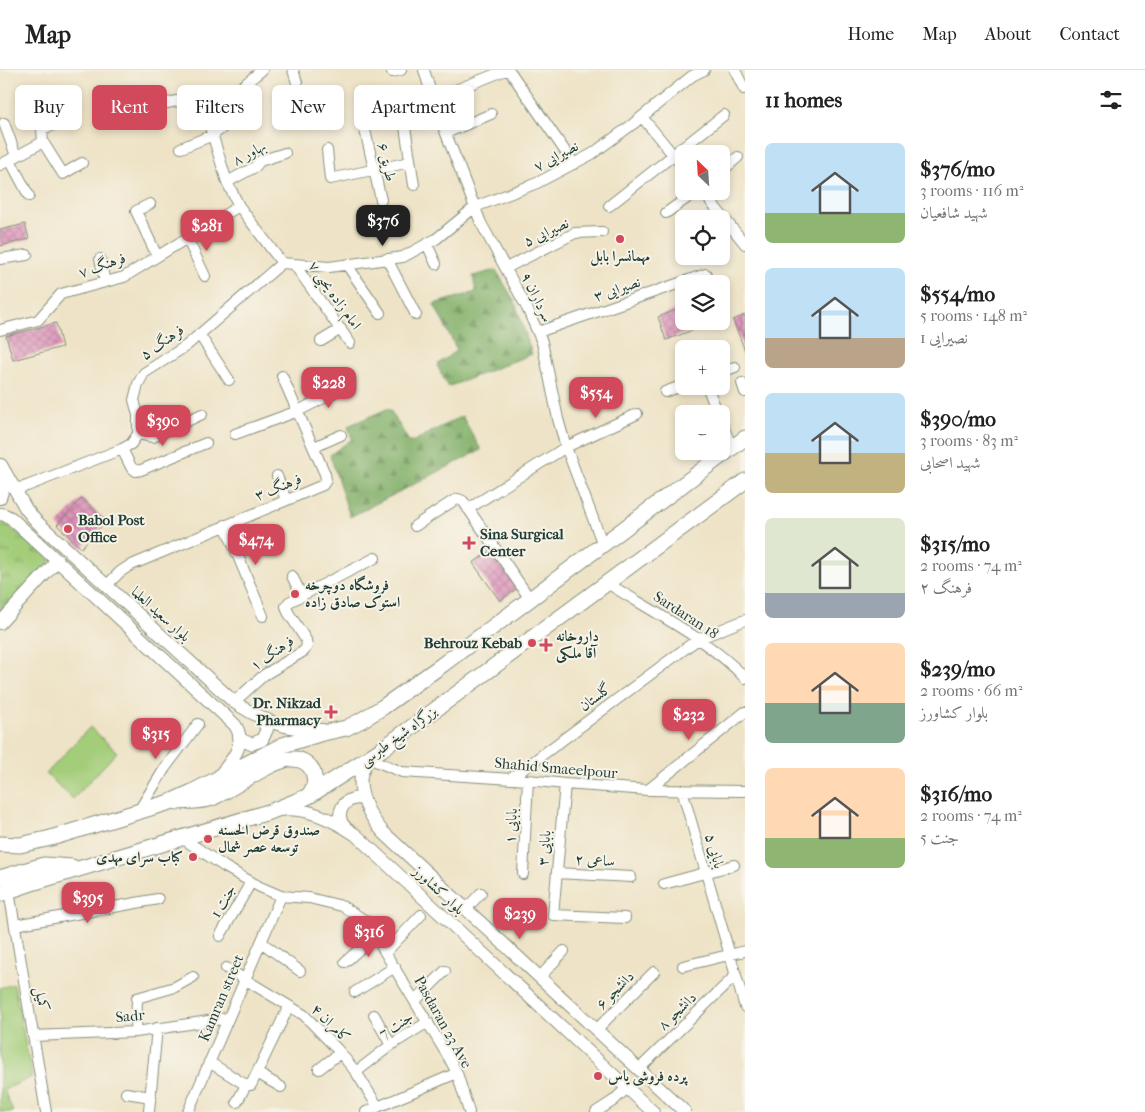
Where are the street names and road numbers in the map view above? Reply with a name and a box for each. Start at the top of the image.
street label: بهاور ۸ [229,137,269,170]
street label: نصیرایی ۷ [531,137,582,176]
street label: طریق ۶ [373,141,400,183]
street label: نصیرایی ۵ [520,214,572,251]
street label: فرهنگ ۷ [76,248,128,282]
street label: امام زاده یحیی ۷ [301,257,365,335]
street label: سرداران ۹ [516,269,557,325]
street label: نصیرایی ۳ [591,273,643,306]
street label: فرهنگ ۵ [136,320,188,364]
street label: فرهنگ ۳ [252,469,304,505]
street label: بلوار سعید العلما [128,583,195,645]
street label: Sardaran 18 [650,587,722,643]
street label: فرهنگ ۱ [246,631,298,675]
street label: گلستان [575,679,615,715]
street label: بزرگراه شیخ طبرسی [355,701,443,774]
street label: Shahid Smaeelpour [494,754,619,782]
street label: بابایی ۱ [501,808,522,844]
street label: بابایی ۳ [533,829,556,867]
street label: بابایی ۵ [700,831,729,871]
street label: ساعی ۲ [575,850,615,870]
street label: بلوار کشاورز [408,860,469,918]
street label: جنت 1 [206,881,240,921]
street label: Kamran street [195,951,248,1044]
street label: دانشجو ۶ [592,967,638,1013]
street label: Pasdaran 23 Ave [410,973,476,1072]
street label: کمیل [29,985,53,1013]
street label: دانشجو ۸ [654,988,700,1034]
street label: کامران ۴ [306,1000,354,1048]
street label: Sadr [115,1006,146,1026]
street label: جنت 7 [375,1007,417,1043]

